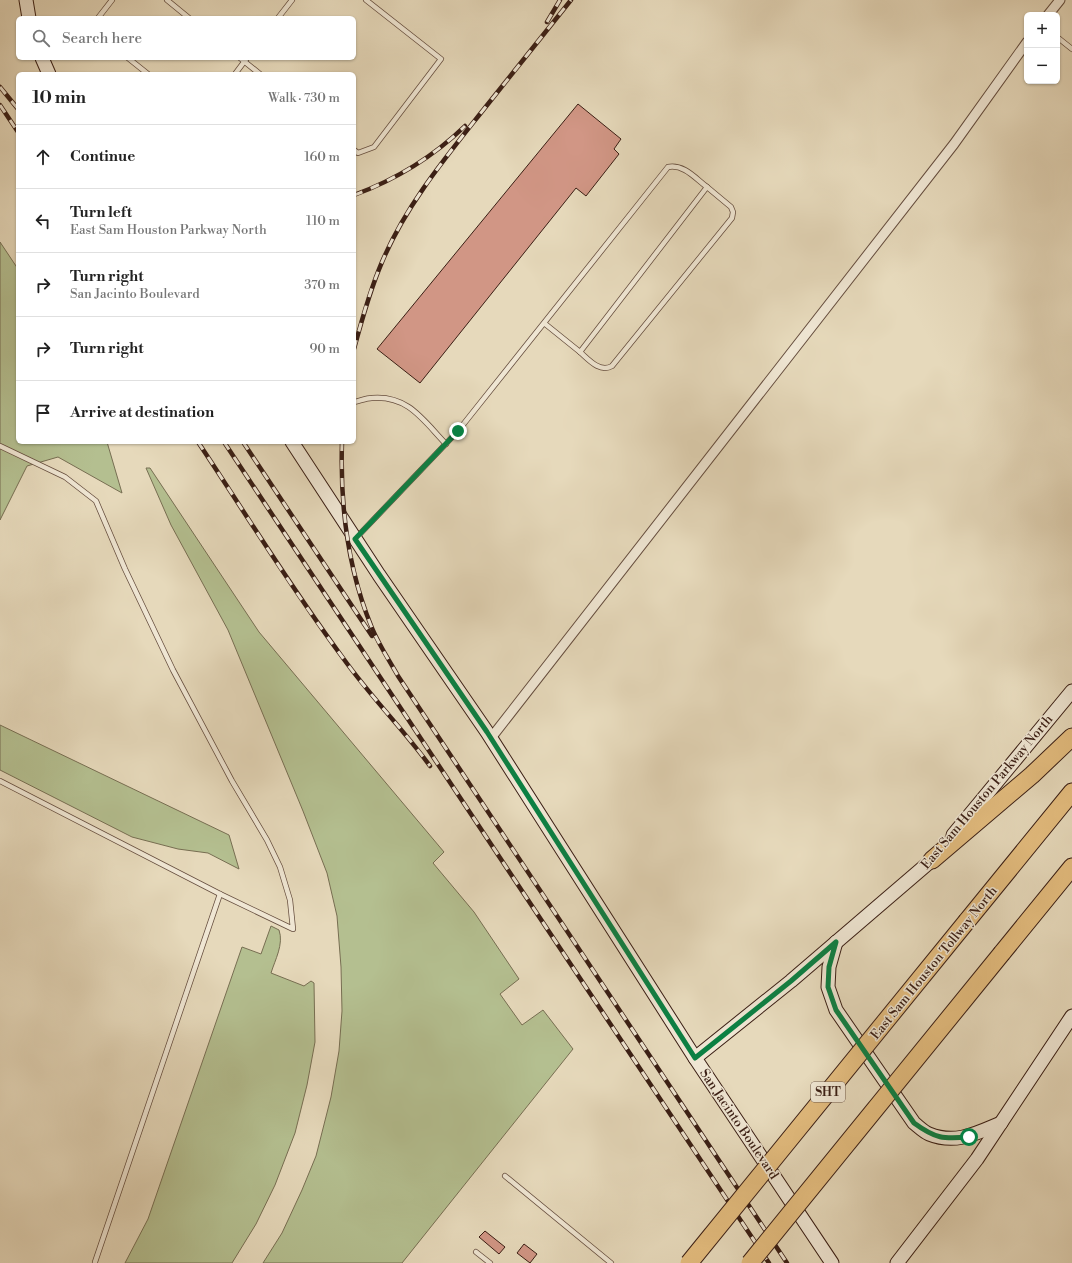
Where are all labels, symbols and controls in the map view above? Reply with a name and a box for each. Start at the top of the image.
map controls [1024,12,1060,84]
button: + [1024,12,1060,48]
search box [16,16,356,60]
icon: search [30,27,52,49]
text: Search here [62,29,142,48]
button: − [1024,48,1060,84]
text: 10 min [32,87,86,109]
text: Walk · 730 m [268,90,340,106]
icon: ahead [32,146,54,168]
text: Continue [70,147,135,166]
text: 160 m [304,149,340,165]
text: Turn left [70,203,132,222]
icon: left [32,210,54,232]
text: 110 m [306,213,340,229]
text: East Sam Houston Parkway North [70,222,267,238]
text: Turn right [70,267,144,286]
icon: right [32,274,54,296]
text: 370 m [304,277,340,293]
text: San Jacinto Boulevard [70,286,200,302]
icon: right [32,338,54,360]
text: Turn right [70,339,144,358]
text: 90 m [309,341,340,357]
icon: arrive [32,402,54,424]
text: Arrive at destination [70,403,214,422]
route end [449,422,467,440]
street label: East Sam Houston Parkway North [918,711,1057,872]
street label: East Sam Houston Tollway North [867,883,1001,1043]
street label: San Jacinto Boulevard [696,1066,782,1183]
road number: SHT [811,1082,845,1102]
route start [960,1128,978,1146]

